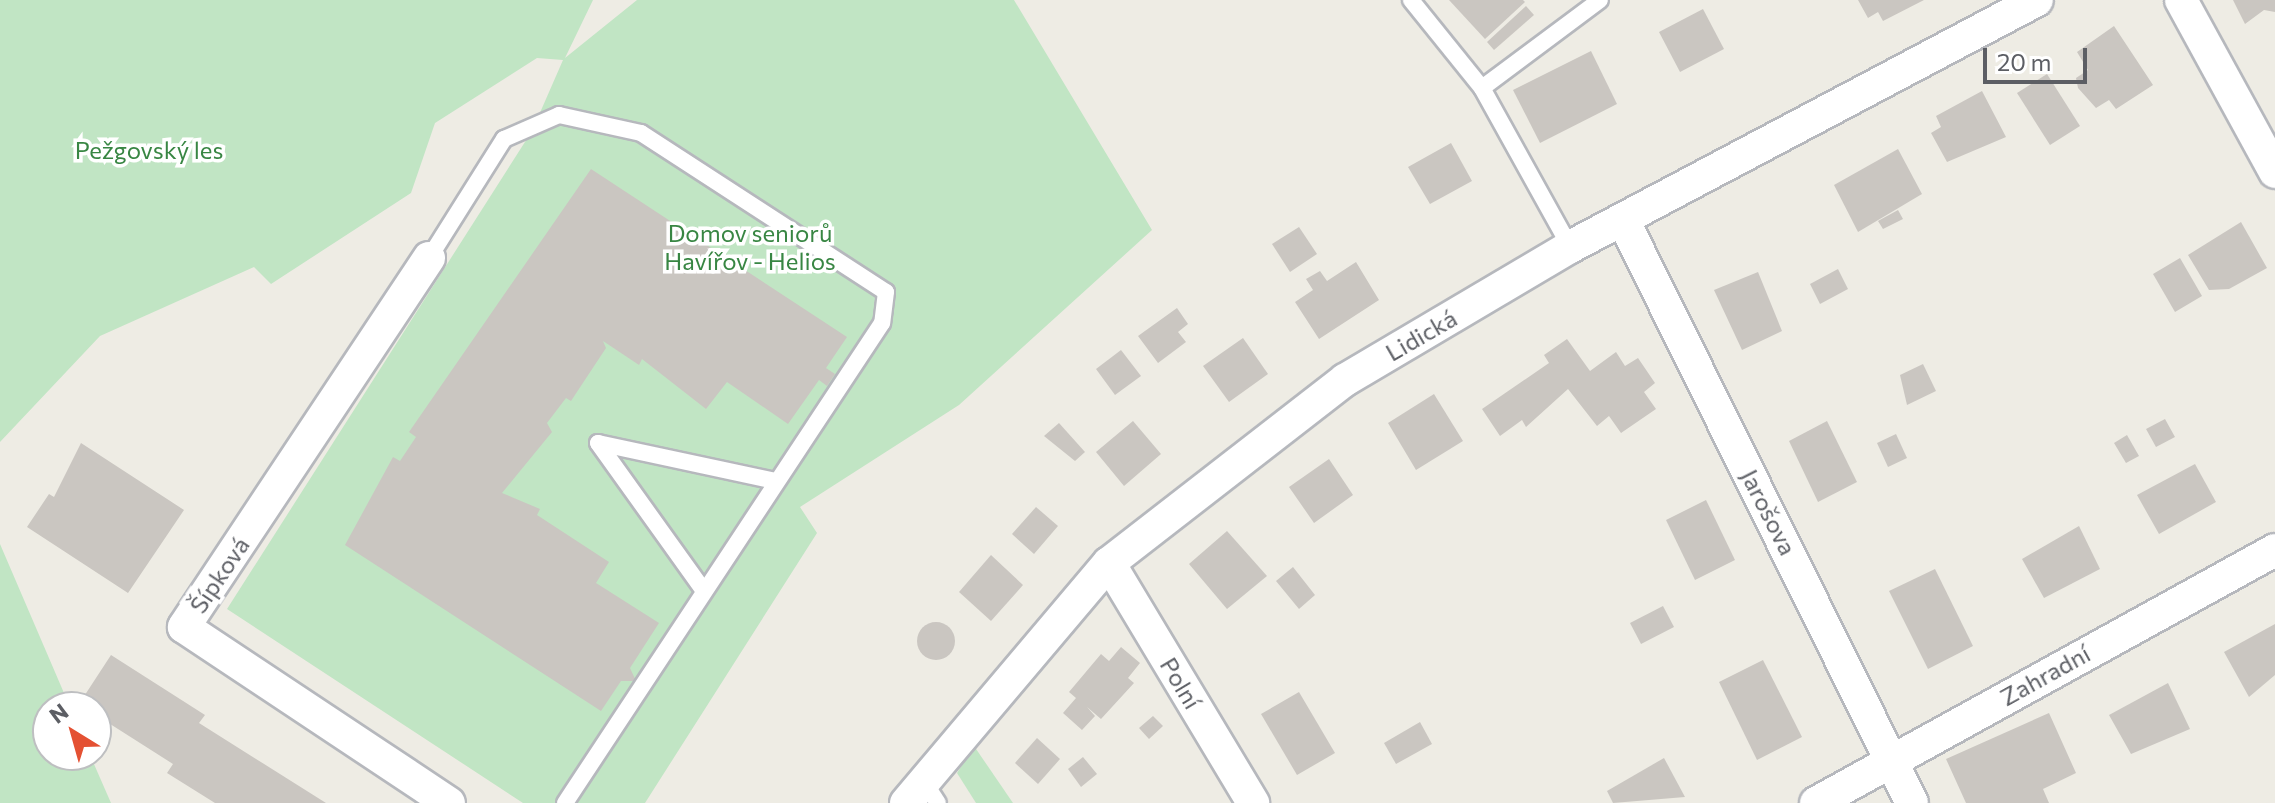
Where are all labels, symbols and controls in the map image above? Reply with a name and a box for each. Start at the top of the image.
scale bar [1987,32,2091,82]
text: 20 m [1997,47,2051,76]
park label: Pežgovský les [75,136,223,164]
park label: Domov seniorů Havířov - Helios [664,219,836,275]
street label: Lidická [1380,303,1462,367]
street label: Jarošova [1735,464,1803,560]
street label: Šípková [183,532,255,618]
street label: Zahradní [1995,639,2095,711]
street label: Polní [1154,652,1208,714]
north arrow [32,691,112,771]
text: N [44,697,73,729]

